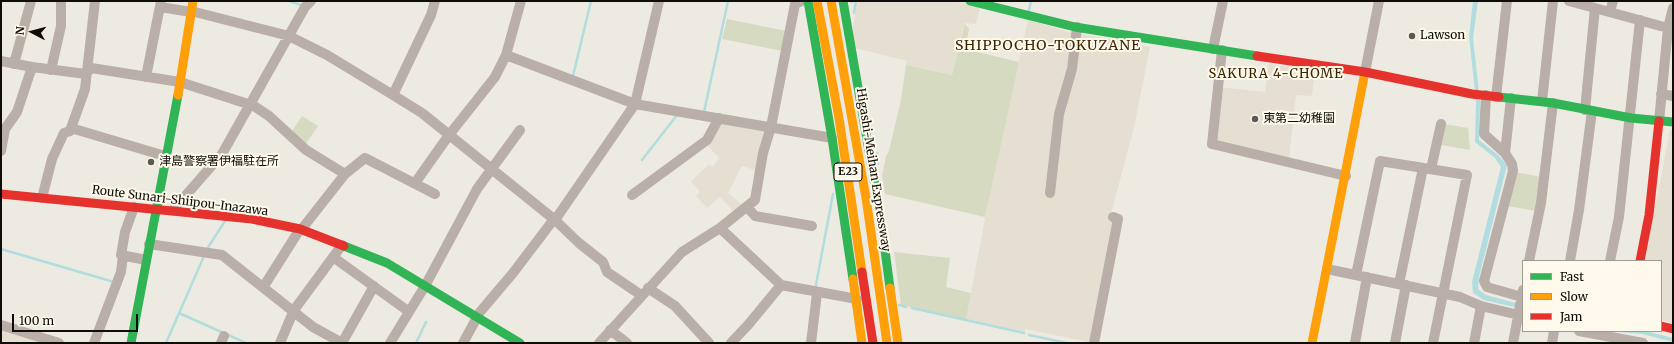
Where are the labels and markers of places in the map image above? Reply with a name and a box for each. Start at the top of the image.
place label: Lawson [1420,29,1465,43]
marker: Lawson [1407,31,1417,41]
place label: 東第二幼稚園 [1263,112,1335,126]
marker: 東第二幼稚園 [1250,114,1260,124]
place label: 津島警察署伊福駐在所 [159,155,279,169]
marker: 津島警察署伊福駐在所 [146,157,156,167]

